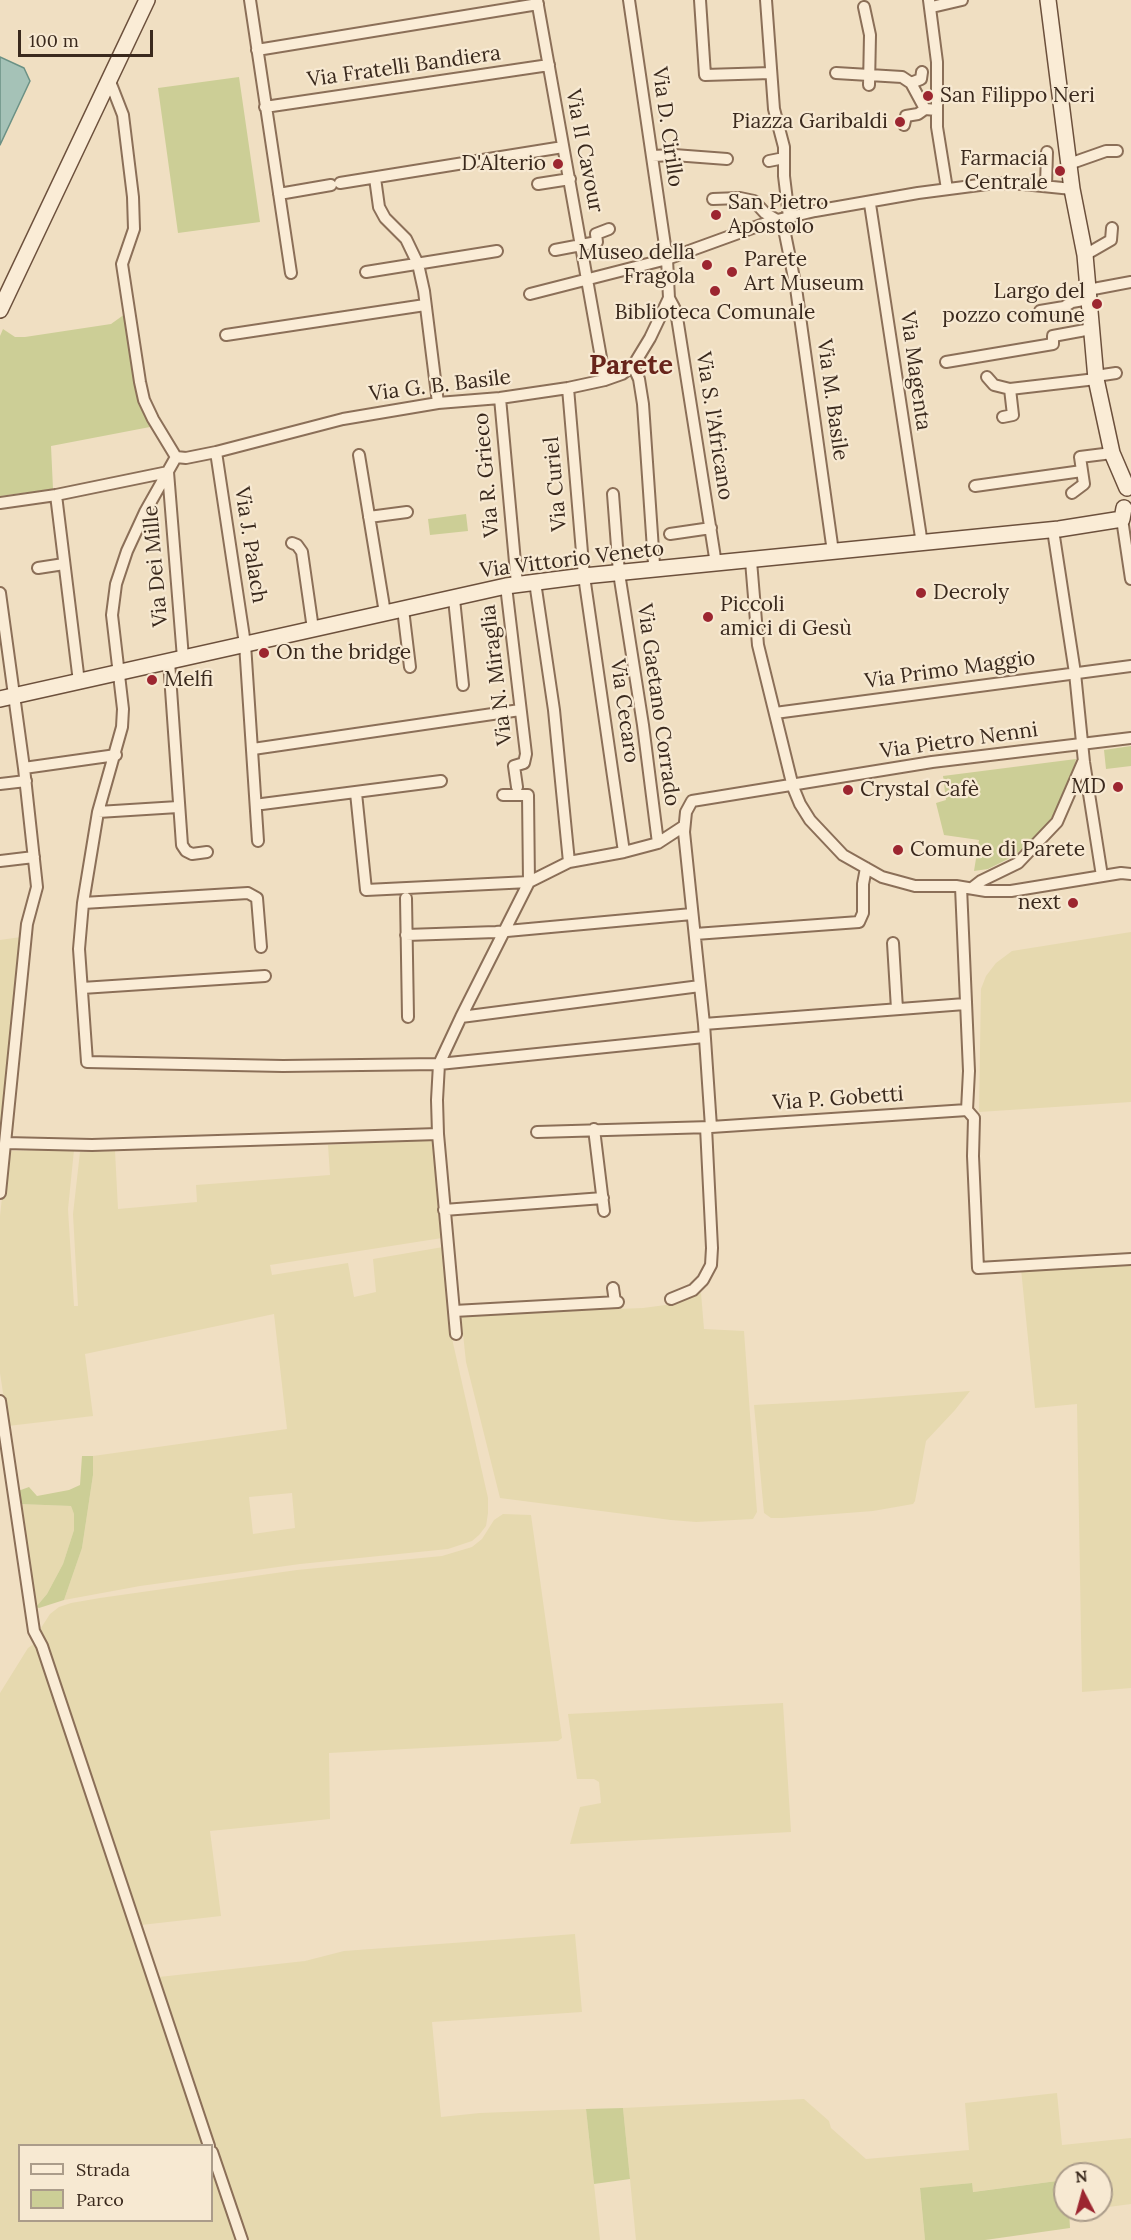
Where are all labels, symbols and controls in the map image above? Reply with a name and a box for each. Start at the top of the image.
scale bar [21,18,156,56]
text: 100 m [29,29,79,52]
street label: Via Fratelli Bandiera [306,41,502,93]
street label: Via D. Cirillo [646,65,688,189]
place label: San Filippo Neri [940,83,1095,109]
street label: Via II Cavour [560,87,608,215]
marker: San Filippo Neri [921,89,935,103]
place label: Piazza Garibaldi [732,109,888,135]
marker: Piazza Garibaldi [893,115,907,129]
place label: Farmacia Centrale [960,146,1048,196]
place label: D'Alterio [461,151,546,177]
marker: D'Alterio [551,157,565,171]
marker: Farmacia Centrale [1053,164,1067,178]
place label: San Pietro Apostolo [728,190,828,240]
marker: San Pietro Apostolo [709,208,723,222]
place label: Museo della Fragola [578,240,695,290]
place label: Parete Art Museum [744,247,864,297]
marker: Museo della Fragola [700,258,714,272]
marker: Parete Art Museum [725,265,739,279]
place label: Largo del pozzo comune [942,279,1085,329]
marker: Biblioteca Comunale [708,284,722,298]
marker: Largo del pozzo comune [1090,297,1104,311]
place label: Biblioteca Comunale [615,300,815,326]
street label: Via Magenta [894,310,936,432]
street label: Via M. Basile [811,338,853,462]
district label: Parete [589,350,673,382]
street label: Via S. l'Africano [690,350,738,502]
street label: Via G. B. Basile [368,365,512,407]
street label: Via R. Grieco [469,412,505,538]
street label: Via Curiel [539,436,573,532]
street label: Via J. Palach [228,485,272,605]
street label: Via Dei Mille [138,504,174,628]
street label: Via Vittorio Veneto [478,536,666,584]
place label: Decroly [933,580,1009,606]
marker: Decroly [914,586,928,600]
place label: Piccoli amici di Gesù [720,592,852,642]
street label: Via Gaetano Corrado [631,602,685,808]
street label: Via N. Miraglia [476,603,518,747]
marker: Piccoli amici di Gesù [701,610,715,624]
place label: On the bridge [276,640,411,666]
marker: On the bridge [257,646,271,660]
street label: Via Primo Maggio [863,646,1037,694]
street label: Via Cecaro [604,657,644,765]
place label: Melfi [164,667,213,693]
marker: Melfi [145,673,159,687]
street label: Via Pietro Nenni [879,717,1039,765]
place label: MD [1071,774,1106,800]
place label: Crystal Cafè [860,777,979,803]
marker: MD [1111,780,1125,794]
marker: Crystal Cafè [841,783,855,797]
place label: Comune di Parete [910,837,1085,863]
marker: Comune di Parete [891,843,905,857]
place label: next [1018,890,1061,916]
marker: next [1066,896,1080,910]
street label: Via P. Gobetti [772,1082,904,1116]
legend [18,2144,213,2222]
text: Strada [76,2158,130,2181]
north arrow [1053,2162,1113,2222]
text: N [1074,2165,1089,2187]
text: Parco [76,2188,124,2211]

